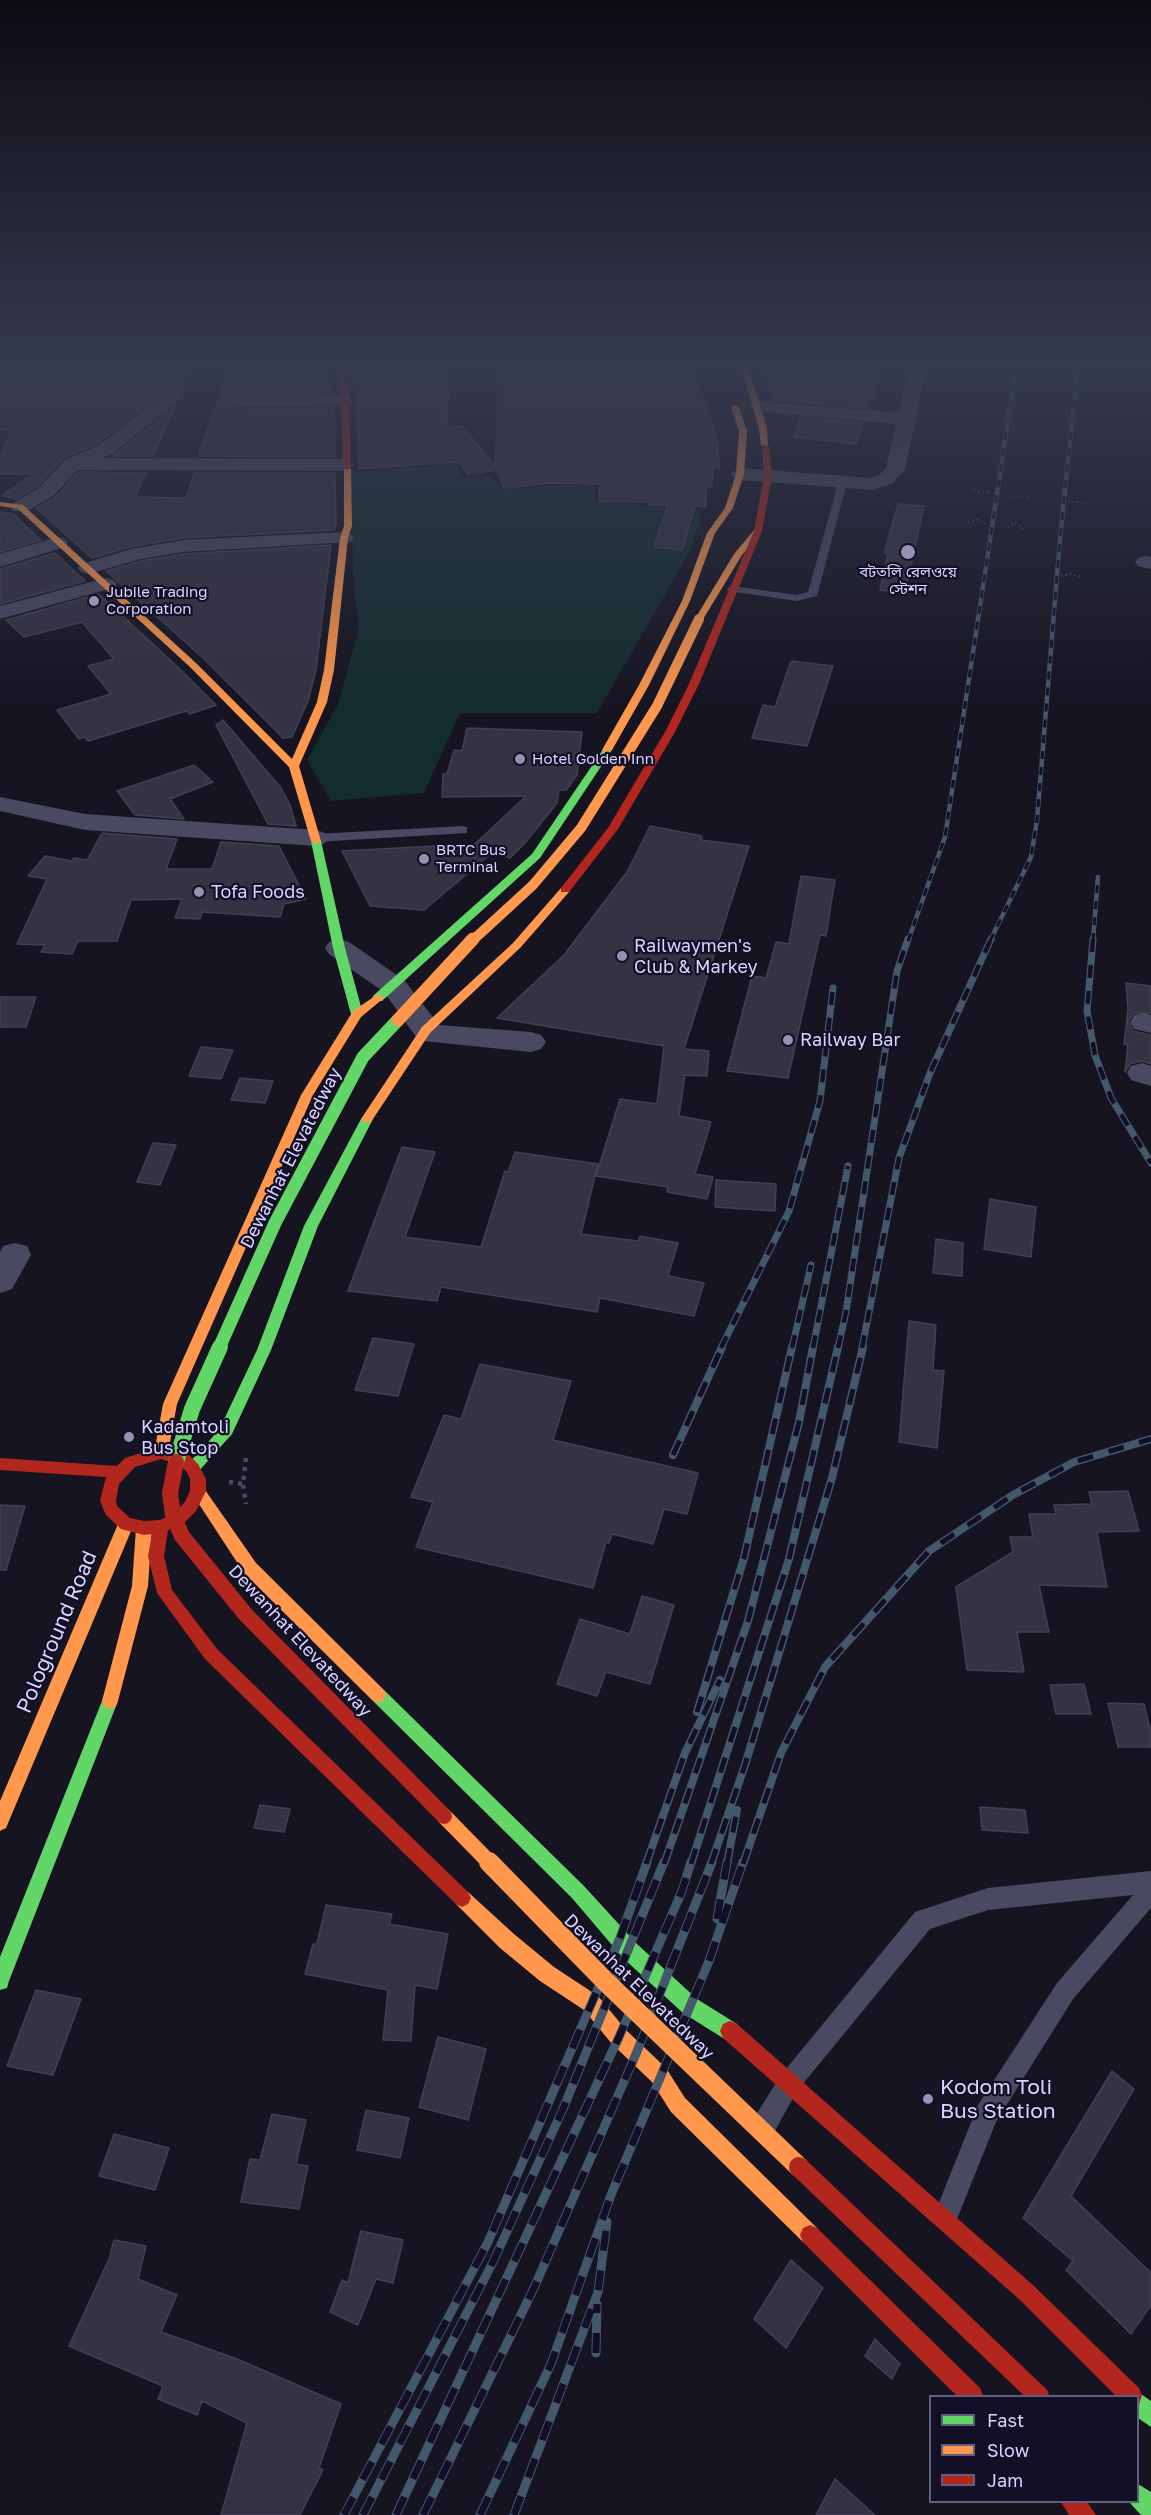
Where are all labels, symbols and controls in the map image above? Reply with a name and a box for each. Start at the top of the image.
marker: বটতলি রেলওয়ে স্টেশন [899,543,917,561]
place label: বটতলি রেলওয়ে স্টেশন [859,563,957,598]
place label: Jubile Trading Corporation [106,583,208,618]
marker: Jubile Trading Corporation [87,594,101,608]
place label: Hotel Golden Inn [532,750,654,768]
marker: Hotel Golden Inn [513,752,527,766]
place label: BRTC Bus Terminal [436,841,506,876]
marker: BRTC Bus Terminal [417,852,431,866]
place label: Tofa Foods [211,881,305,903]
marker: Tofa Foods [192,885,206,899]
place label: Railwaymen's Club & Markey [634,935,758,978]
marker: Railwaymen's Club & Markey [615,949,629,963]
place label: Railway Bar [800,1029,900,1051]
marker: Railway Bar [781,1033,795,1047]
street label: Dewanhat Elevatedway [236,1064,346,1252]
place label: Kadamtoli Bus Stop [141,1416,229,1458]
marker: Kadamtoli Bus Stop [122,1430,136,1444]
street label: Pologround Road [11,1547,103,1717]
street label: Dewanhat Elevatedway [224,1560,376,1722]
street label: Dewanhat Elevatedway [560,1910,718,2064]
place label: Kodom Toli Bus Station [940,2074,1056,2124]
marker: Kodom Toli Bus Station [921,2092,935,2106]
legend [929,2395,1139,2503]
text: Fast [987,2409,1024,2431]
text: Slow [987,2439,1029,2461]
text: Jam [987,2469,1023,2491]

